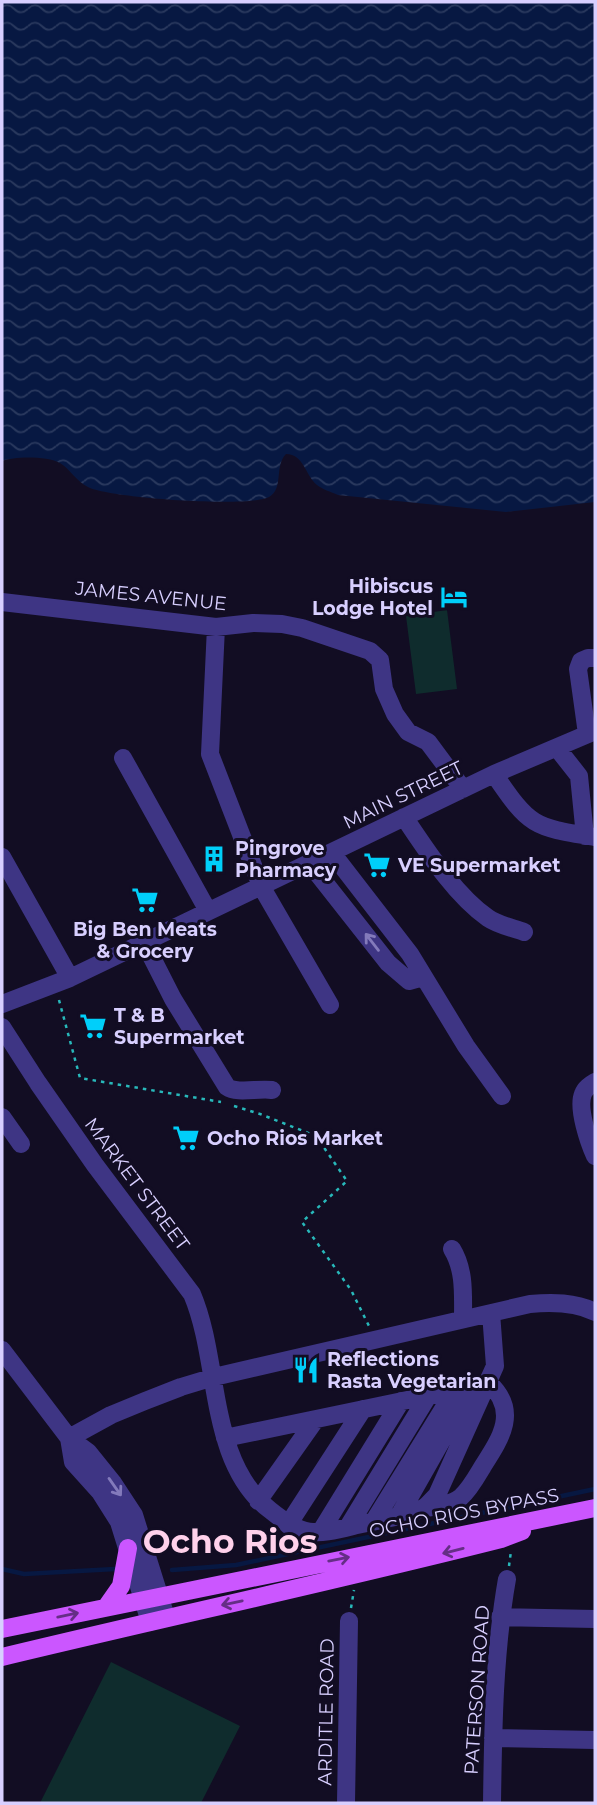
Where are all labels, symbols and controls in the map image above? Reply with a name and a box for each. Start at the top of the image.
place label: Hibiscus Lodge Hotel [312,575,433,620]
street label: JAMES AVENUE [73,577,228,615]
hotel icon: Hibiscus Lodge Hotel [439,582,469,612]
street label: MAIN STREET [339,756,467,834]
place label: Pingrove Pharmacy [235,837,337,882]
building icon: Pingrove Pharmacy [199,844,229,874]
supermarket icon: VE Supermarket [362,850,392,880]
place label: VE Supermarket [397,854,560,877]
supermarket icon: Big Ben Meats & Grocery [130,885,160,915]
place label: Big Ben Meats & Grocery [73,918,217,963]
one-way arrow [365,934,380,952]
place label: T & B Supermarket [114,1004,244,1049]
supermarket icon: T & B Supermarket [78,1011,108,1041]
street label: MARKET STREET [80,1113,194,1255]
supermarket icon: Ocho Rios Market [171,1123,201,1153]
place label: Ocho Rios Market [207,1127,383,1150]
place label: Reflections Rasta Vegetarian [327,1348,496,1393]
restaurant icon: Reflections Rasta Vegetarian [291,1355,321,1385]
one-way arrow [108,1477,122,1496]
street label: OCHO RIOS BYPASS [367,1483,561,1543]
district label: Ocho Rios [143,1521,317,1561]
one-way arrow [442,1545,465,1558]
one-way arrow [327,1552,350,1565]
one-way arrow [221,1597,244,1611]
street label: PATERSON ROAD [460,1604,494,1776]
one-way arrow [57,1607,79,1620]
street label: ARDITLE ROAD [313,1638,339,1786]

